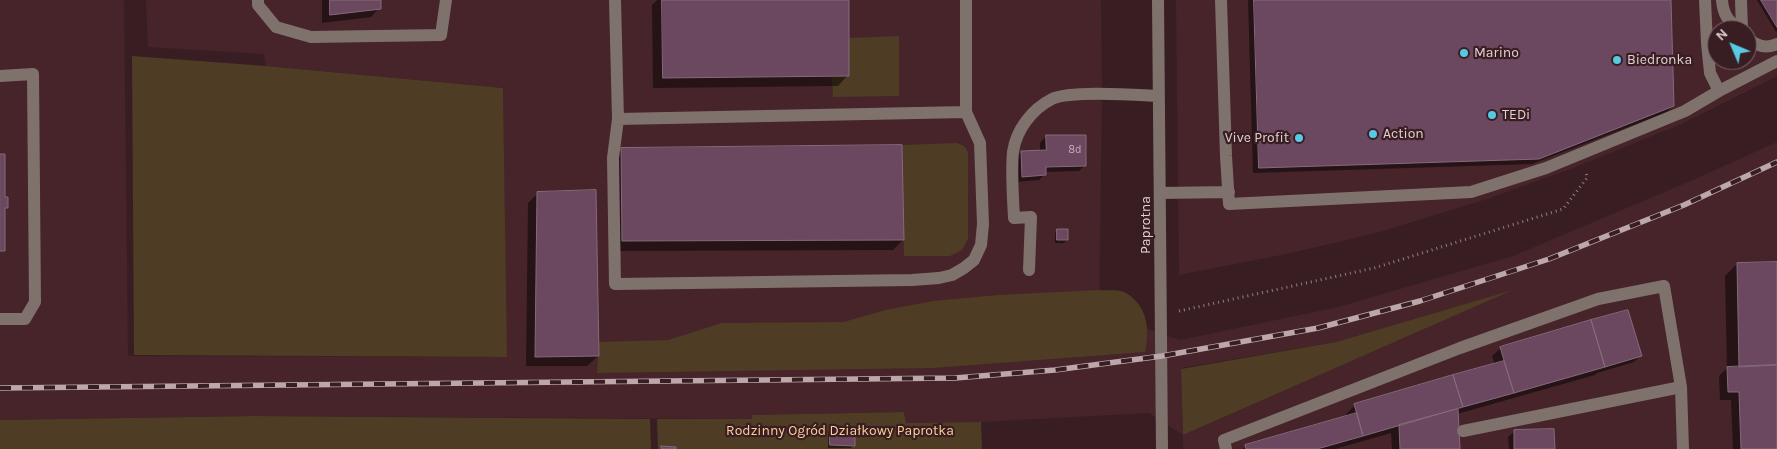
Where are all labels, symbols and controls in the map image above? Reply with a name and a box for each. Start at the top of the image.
north arrow [1707,20,1757,70]
text: N [1712,25,1731,44]
place label: Marino [1474,45,1519,61]
marker: Marino [1458,47,1470,59]
place label: Biedronka [1627,52,1692,68]
marker: Biedronka [1611,54,1623,66]
place label: TEDi [1502,107,1530,123]
marker: TEDi [1486,109,1498,121]
place label: Action [1383,126,1424,142]
marker: Action [1367,128,1379,140]
place label: Vive Profit [1225,130,1289,146]
marker: Vive Profit [1293,132,1305,144]
house number: 8d [1068,143,1082,157]
street label: Paprotna [1138,196,1154,254]
park label: Rodzinny Ogród Działkowy Paprotka [726,423,954,439]

